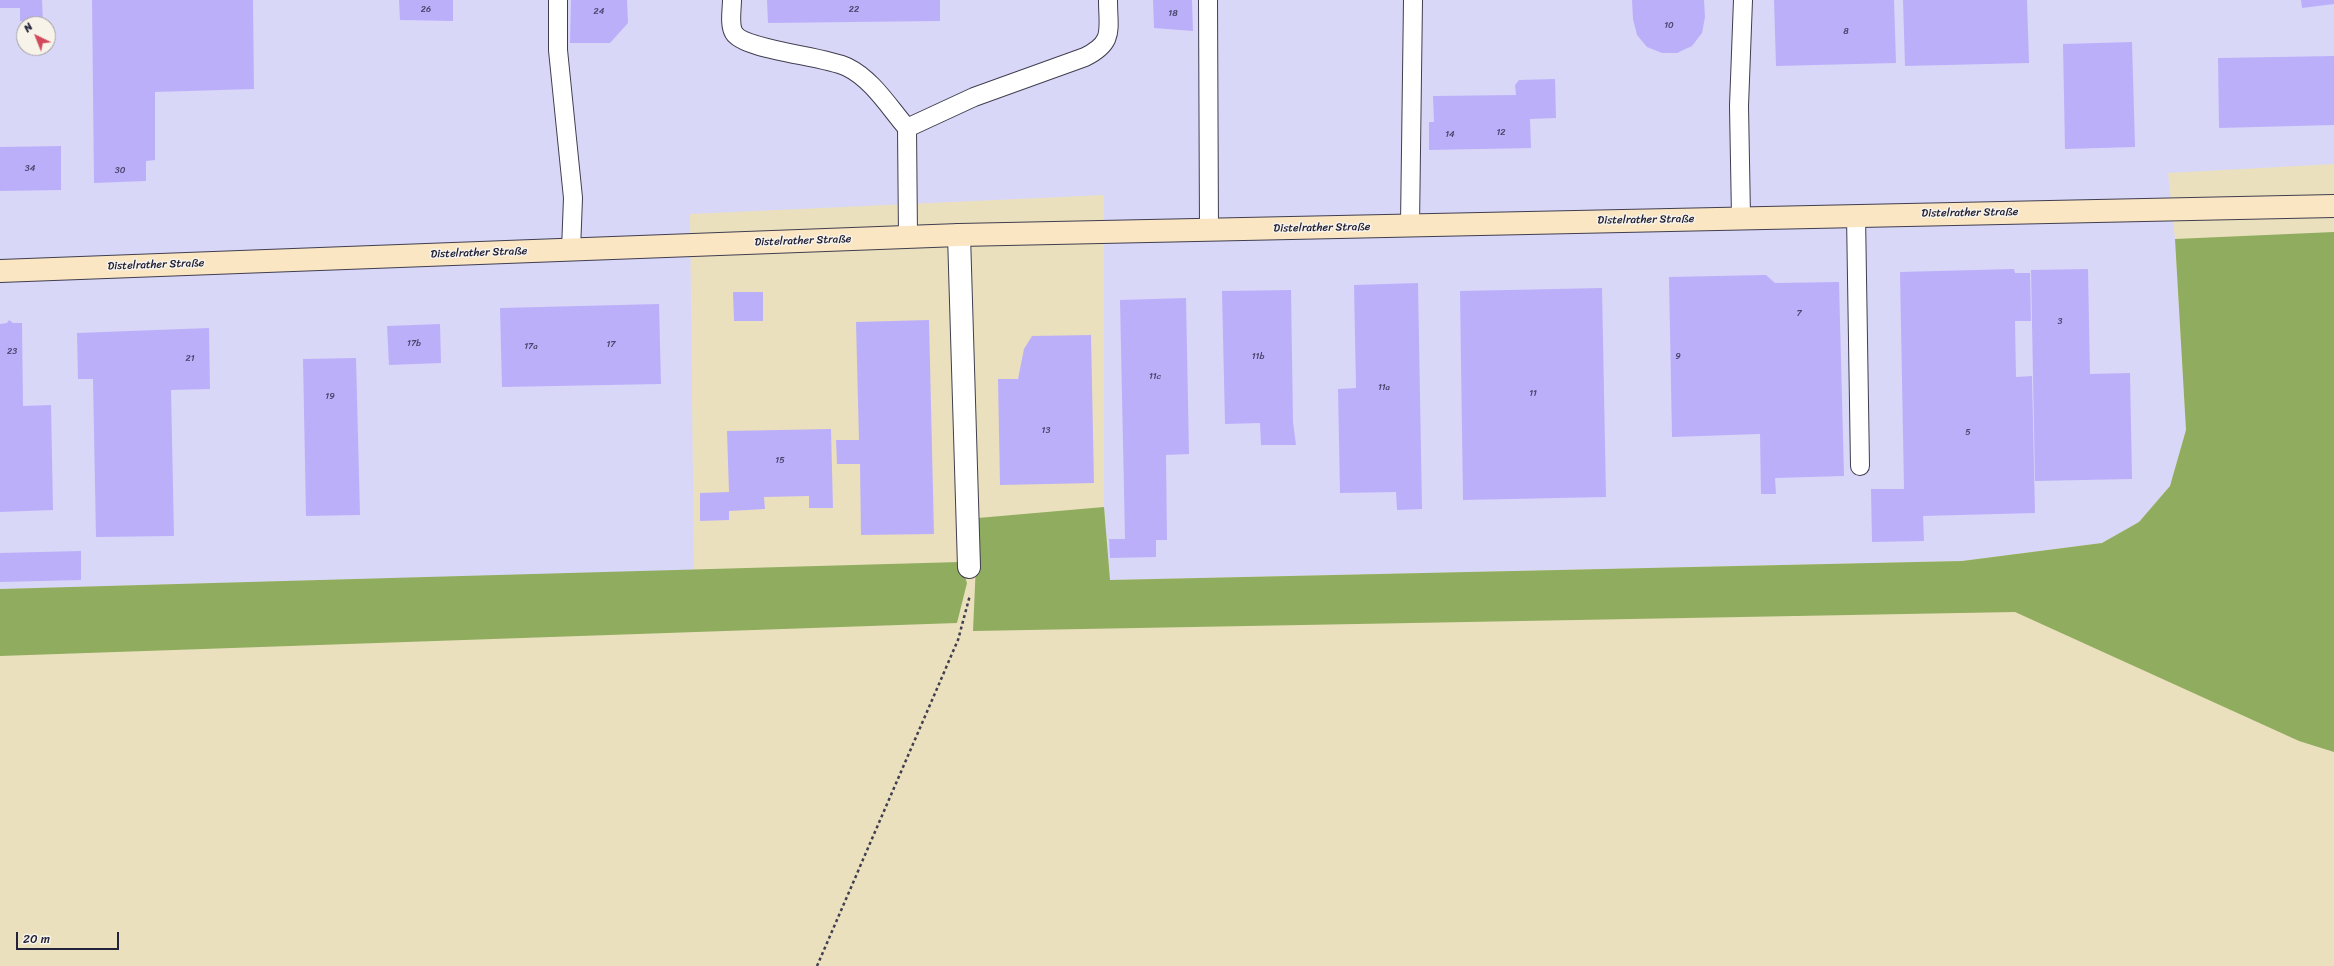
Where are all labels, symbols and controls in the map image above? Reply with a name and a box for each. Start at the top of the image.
house number: 26 [421,5,431,15]
house number: 22 [849,5,859,15]
house number: 24 [594,7,604,17]
house number: 18 [1168,9,1178,19]
north arrow [16,16,56,56]
text: N [19,18,37,37]
house number: 10 [1664,21,1674,31]
house number: 8 [1843,27,1849,37]
house number: 12 [1496,128,1506,138]
house number: 14 [1445,130,1455,140]
house number: 34 [25,164,35,174]
house number: 30 [115,166,125,176]
street label: Distelrather Straße [1921,206,2019,220]
street label: Distelrather Straße [1597,213,1695,227]
street label: Distelrather Straße [1273,221,1371,235]
street label: Distelrather Straße [754,233,852,249]
street label: Distelrather Straße [430,245,528,261]
street label: Distelrather Straße [107,257,205,273]
house number: 7 [1796,309,1802,319]
house number: 3 [2058,317,2062,327]
house number: 17b [407,339,421,349]
house number: 17 [607,340,615,350]
house number: 17a [524,342,538,352]
house number: 23 [7,347,17,357]
house number: 11b [1252,352,1264,362]
house number: 9 [1675,352,1681,362]
house number: 21 [185,354,195,364]
house number: 11c [1149,372,1161,382]
house number: 11a [1378,383,1390,393]
house number: 11 [1529,389,1537,399]
house number: 19 [325,392,335,402]
house number: 13 [1042,426,1050,436]
house number: 5 [1965,428,1971,438]
house number: 15 [775,456,785,466]
scale bar [18,924,121,950]
text: 20 m [23,928,50,950]

